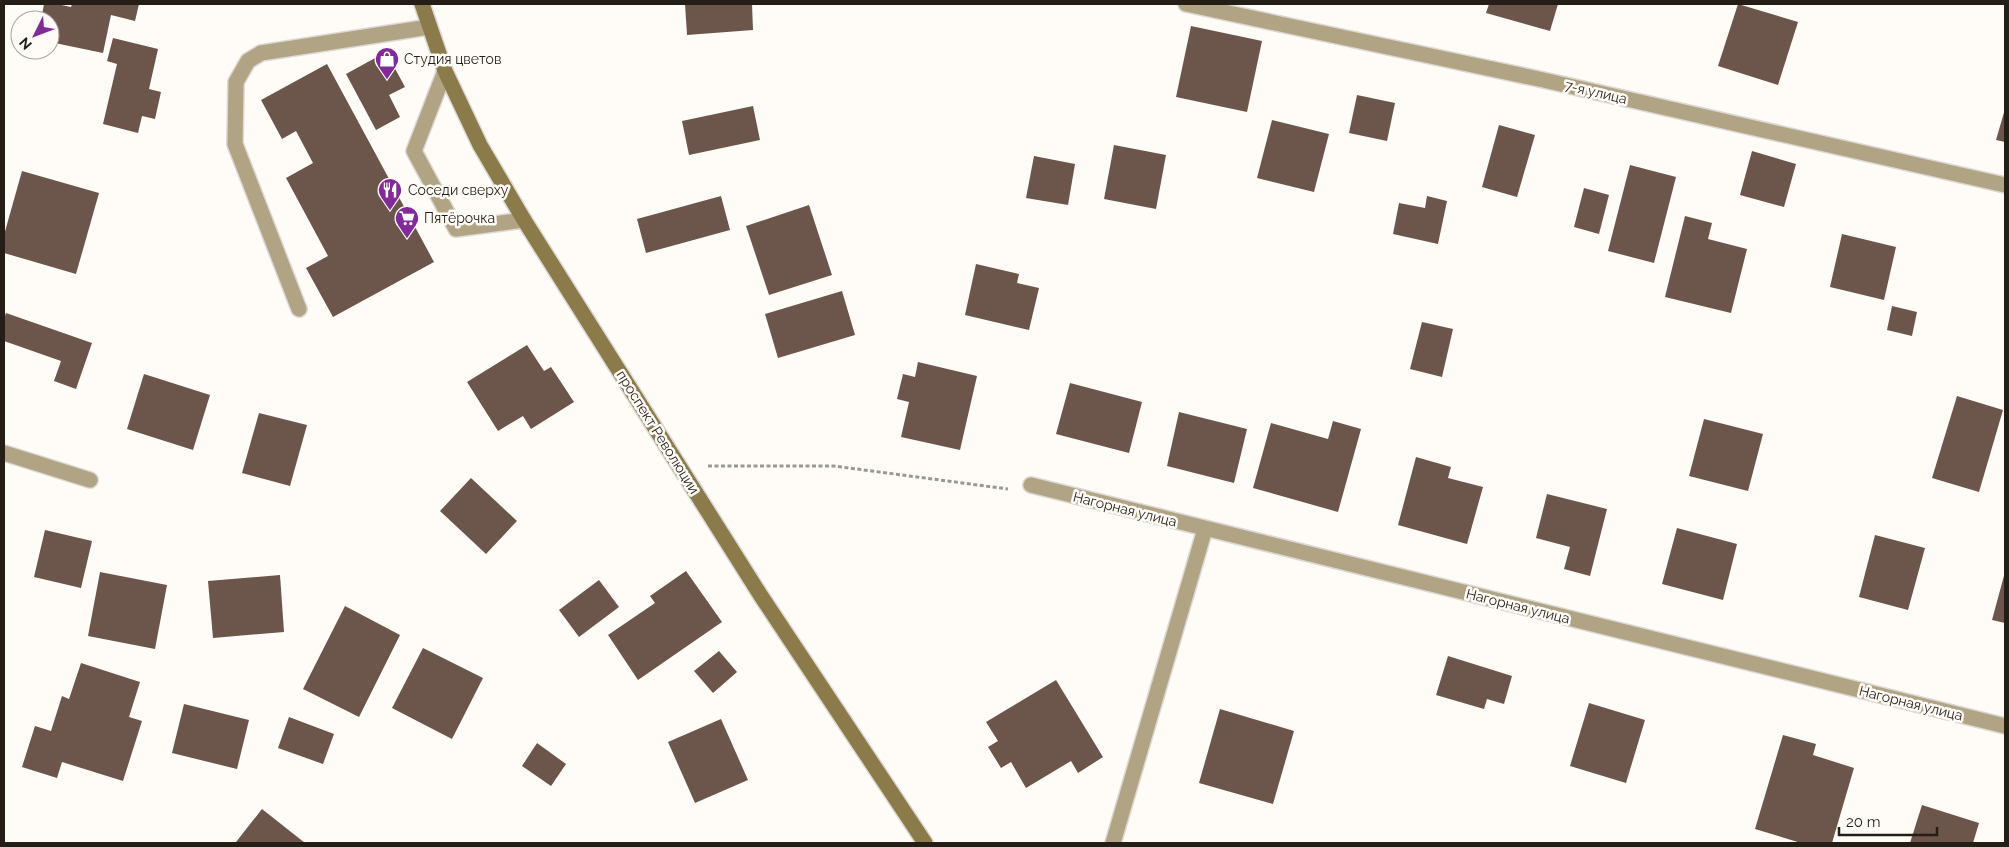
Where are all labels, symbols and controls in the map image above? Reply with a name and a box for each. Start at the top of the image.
north arrow [10,10,60,60]
text: N [16,34,35,53]
shop icon: Студия цветов [374,46,400,80]
place label: Студия цветов [404,51,501,67]
street label: 7-я улица [1563,77,1629,107]
restaurant icon: Соседи сверху [377,177,403,211]
place label: Соседи сверху [408,182,509,198]
supermarket icon: Пятёрочка [394,205,420,239]
place label: Пятёрочка [424,210,495,226]
street label: проспект Революции [613,367,703,497]
street label: Нагорная улица [1071,488,1179,530]
street label: Нагорная улица [1464,585,1572,627]
street label: Нагорная улица [1857,682,1965,724]
scale bar [1839,804,1936,836]
text: 20 m [1846,813,1881,831]

